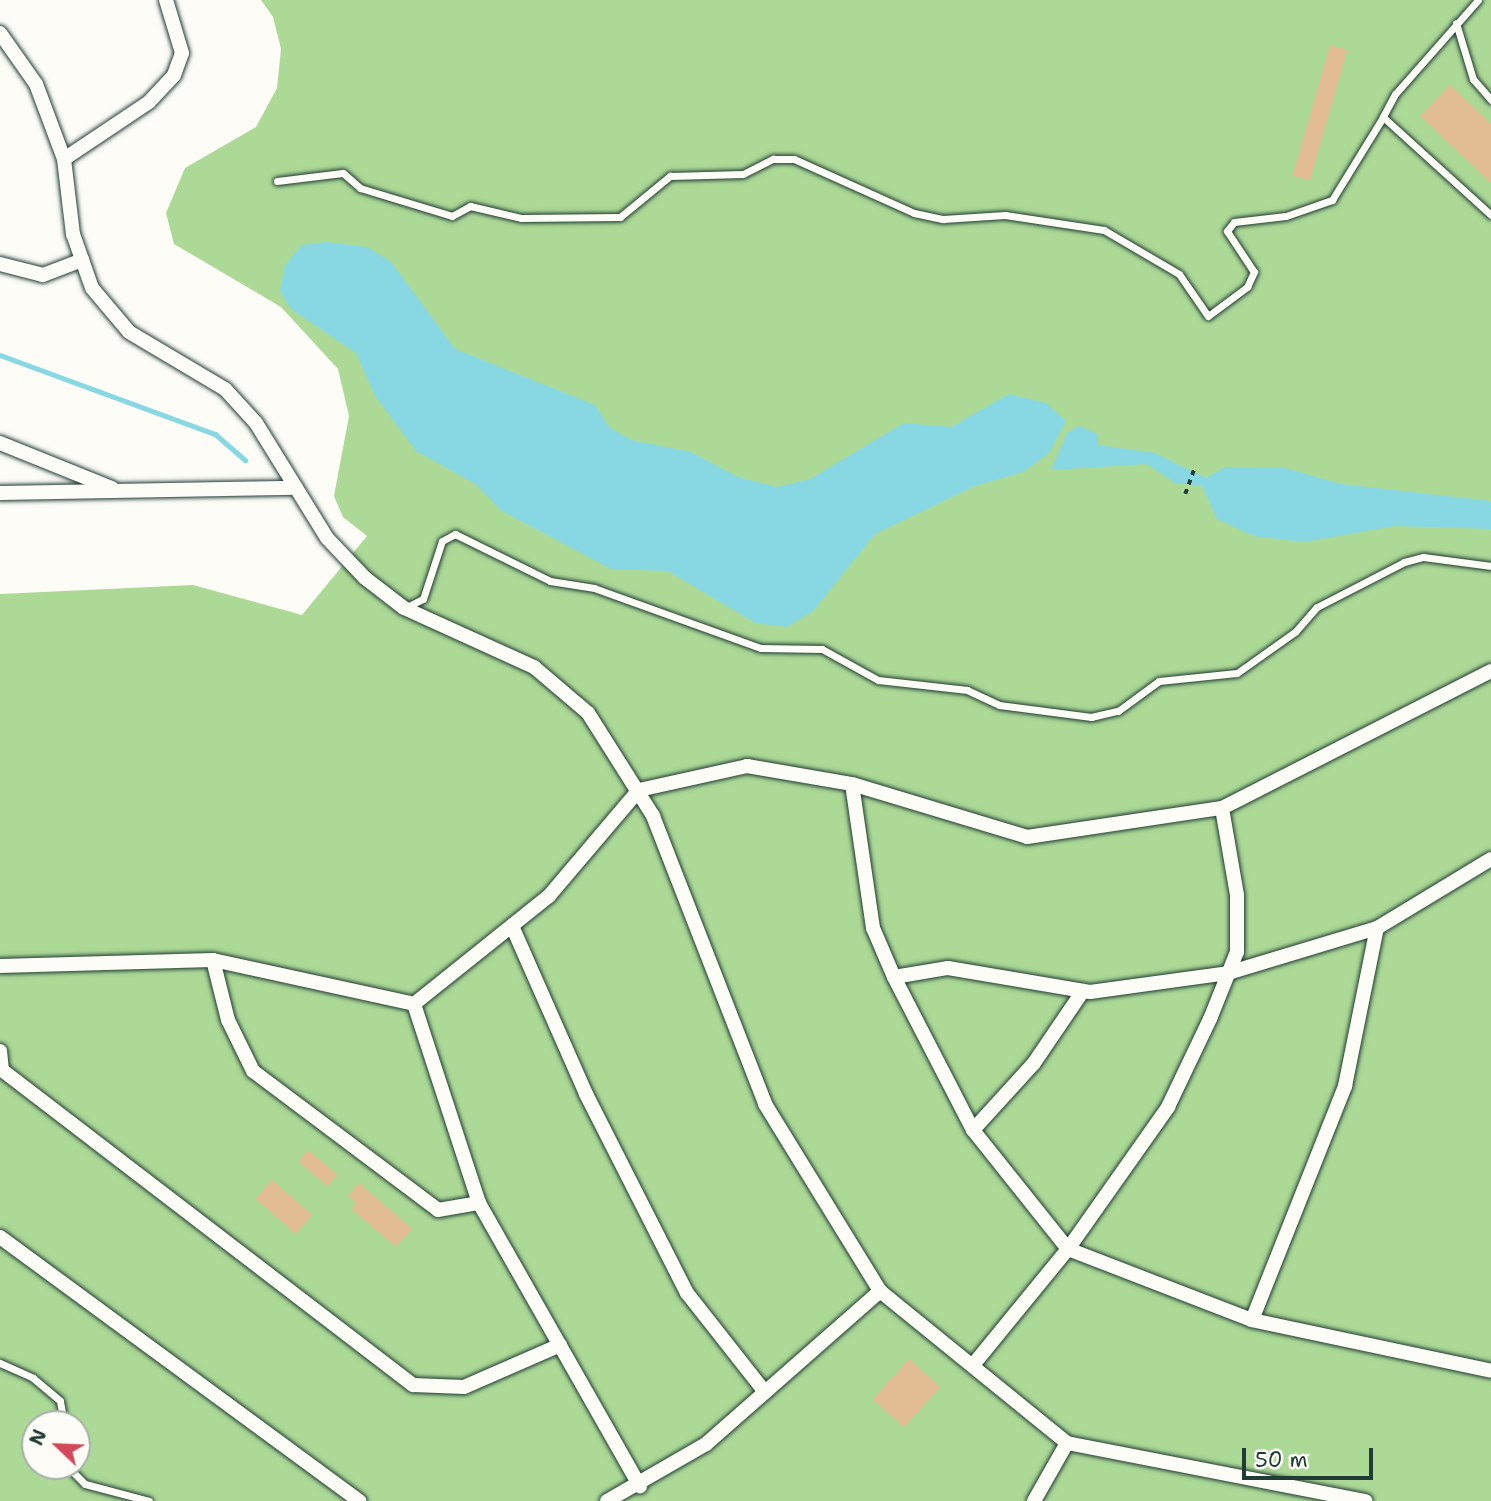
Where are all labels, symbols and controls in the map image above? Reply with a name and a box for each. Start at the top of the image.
north arrow [21,1410,91,1480]
text: N [24,1426,52,1449]
scale bar [1246,1434,1377,1478]
text: 50 m [1255,1446,1308,1474]

